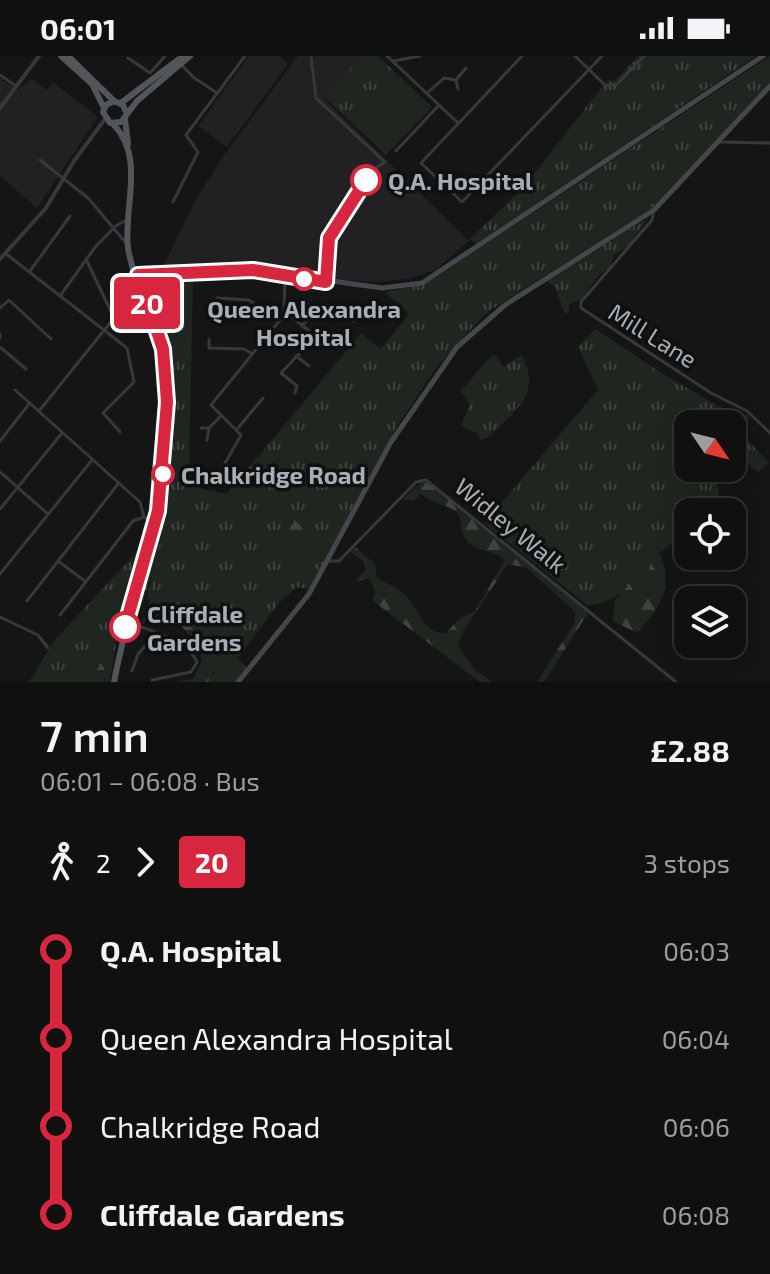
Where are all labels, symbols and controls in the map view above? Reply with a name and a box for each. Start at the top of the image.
text: 06:01 [40,10,116,46]
marker: Q.A. Hospital [351,165,381,195]
place label: Q.A. Hospital [388,166,533,196]
marker: Queen Alexandra Hospital [293,268,315,290]
line badge: 20 [111,277,183,329]
text: 20 [130,286,164,320]
place label: Queen Alexandra Hospital [207,294,401,351]
street label: Mill Lane [604,297,702,373]
north arrow [674,410,746,482]
map controls [674,410,746,658]
place label: Chalkridge Road [181,460,366,489]
marker: Chalkridge Road [152,463,174,485]
street label: Widley Walk [450,471,572,579]
button: locate [674,498,746,570]
button: layers [674,586,746,658]
place label: Cliffdale Gardens [147,599,243,656]
marker: Cliffdale Gardens [110,612,140,642]
text: 7 min [40,708,149,761]
text: £2.88 [650,732,730,768]
text: 06:01 – 06:08 · Bus [40,765,260,796]
icon: walk [40,840,84,884]
icon: forward [123,840,167,884]
text: 20 [195,845,229,879]
text: 2 [96,847,111,878]
text: 3 stops [644,847,730,878]
text: Q.A. Hospital [100,932,281,968]
text: 06:03 [663,935,730,966]
text: Queen Alexandra Hospital [100,1020,453,1056]
text: 06:04 [662,1023,730,1054]
text: Chalkridge Road [100,1108,320,1144]
text: 06:06 [663,1111,730,1142]
text: Cliffdale Gardens [100,1196,345,1232]
text: 06:08 [662,1199,730,1230]

